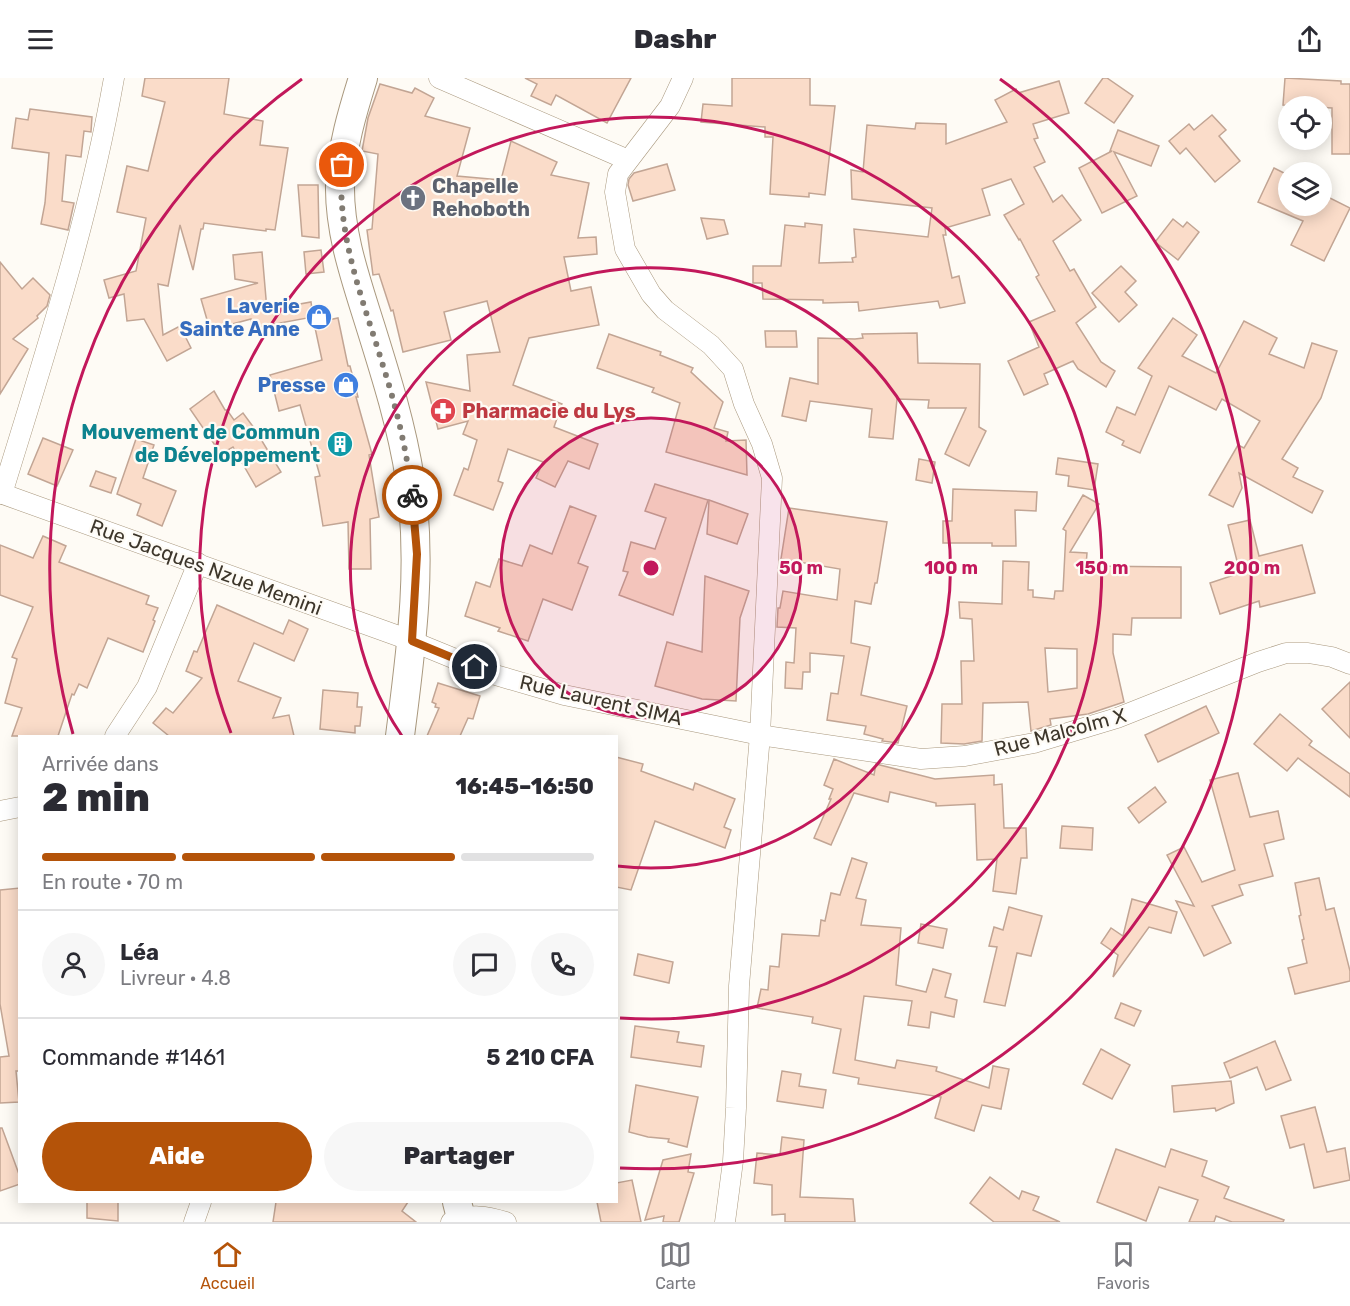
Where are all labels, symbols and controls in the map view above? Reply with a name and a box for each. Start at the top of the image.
icon: menu [24,23,57,56]
text: Dashr [634,23,716,55]
icon: share [1293,23,1326,56]
map controls [1278,96,1332,216]
button: locate [1278,96,1332,150]
pin [316,139,367,190]
icon: bag [325,148,358,181]
button: layers [1278,162,1332,216]
place label: Chapelle Rehoboth [432,174,530,221]
church icon: Chapelle Rehoboth [398,183,428,213]
place label: Laverie Sainte Anne [180,294,300,341]
shop icon: Laverie Sainte Anne [304,302,334,332]
shop icon: Presse [331,370,361,400]
place label: Presse [258,373,326,397]
pharmacy icon: Pharmacie du Lys [428,396,458,426]
place label: Pharmacie du Lys [462,399,636,423]
place label: Mouvement de Commun de Développement [81,420,320,467]
building icon: Mouvement de Commun de Développement [325,429,355,459]
courier [382,465,442,525]
icon: bike [396,479,429,512]
street label: Rue Jacques Nzue Memini [87,514,325,620]
text: 50 m [779,557,823,579]
text: 100 m [924,557,978,579]
text: 150 m [1075,557,1129,579]
text: 200 m [1224,557,1280,579]
centre of rings [641,558,661,578]
pin [449,641,500,692]
icon: home [458,650,491,683]
street label: Rue Laurent SIMA [517,670,685,730]
street label: Rue Malcolm X [991,703,1129,761]
text: Arrivée dans [42,752,159,776]
text: 16:45–16:50 [455,773,594,800]
text: 2 min [42,775,150,821]
text: En route · 70 m [42,870,183,894]
button: person [42,933,105,996]
button: chat [453,933,516,996]
button: phone [531,933,594,996]
text: Léa [120,939,159,966]
text: Livreur · 4.8 [120,966,231,990]
text: Commande #1461 [42,1044,225,1071]
text: 5 210 CFA [486,1044,594,1071]
button: Aide [42,1122,312,1191]
button: Partager [324,1122,594,1191]
tab: Accueil [200,1238,255,1293]
tab: Carte [655,1238,696,1293]
tab: Favoris [1096,1238,1150,1293]

